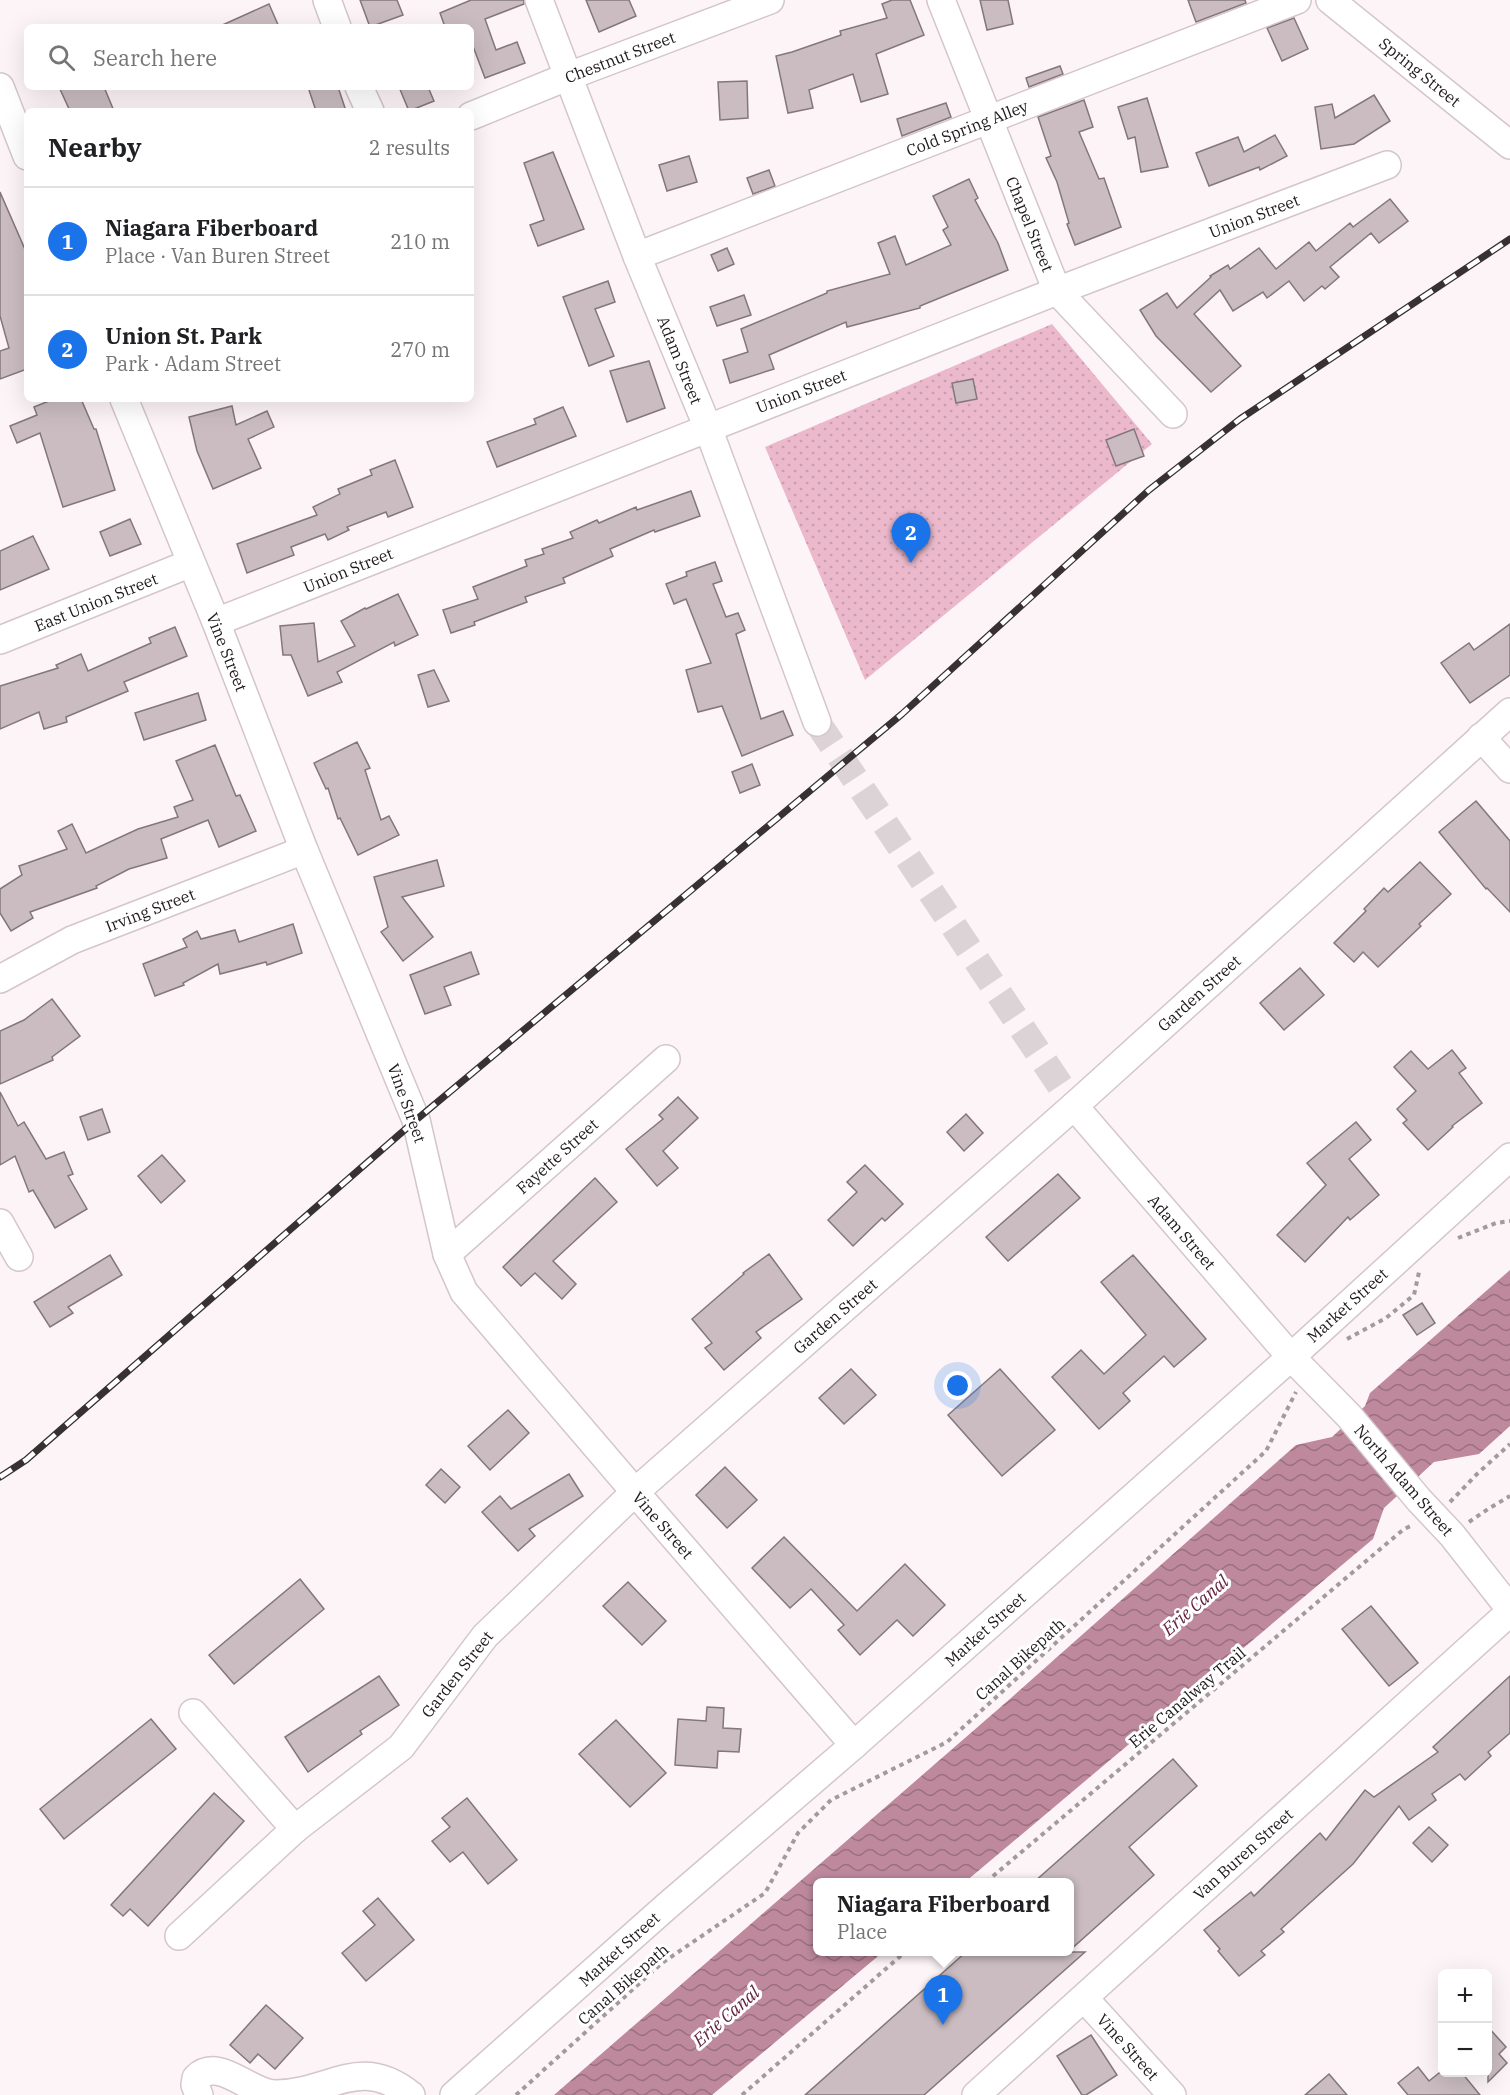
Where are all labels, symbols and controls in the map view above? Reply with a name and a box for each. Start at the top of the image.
search box [24,24,474,90]
street label: Chestnut Street [562,27,678,87]
street label: Spring Street [1375,33,1465,111]
icon: search [45,41,78,74]
text: Search here [93,43,217,72]
street label: Cold Spring Alley [903,95,1031,160]
text: Nearby [48,130,142,164]
text: 2 results [369,134,450,161]
street label: Chapel Street [1002,173,1058,275]
street label: Union Street [1206,190,1302,242]
text: Niagara Fiberboard [105,213,318,242]
text: 1 [62,228,74,255]
text: 210 m [390,228,450,255]
text: Place · Van Buren Street [105,242,330,269]
street label: Adam Street [653,313,707,407]
text: Union St. Park [105,321,262,350]
text: 2 [62,336,74,363]
text: 270 m [390,336,450,363]
text: Park · Adam Street [105,350,281,377]
street label: Union Street [753,365,849,417]
pin: 2 [892,514,930,563]
street label: Union Street [300,543,396,597]
street label: East Union Street [32,568,161,636]
street label: Vine Street [202,610,252,694]
street label: Irving Street [102,884,198,936]
street label: Garden Street [1153,950,1245,1035]
street label: Vine Street [383,1061,431,1146]
street label: Fayette Street [512,1114,602,1198]
street label: Adam Street [1144,1190,1220,1274]
street label: Market Street [1302,1263,1392,1346]
street label: Garden Street [789,1274,881,1358]
your location [943,1371,972,1400]
street label: North Adam Street [1350,1420,1458,1540]
street label: Vine Street [628,1487,698,1563]
water label: Erie Canal [1156,1569,1234,1641]
street label: Market Street [940,1587,1030,1670]
street label: Canal Bikepath [971,1613,1069,1705]
street label: Garden Street [417,1626,497,1721]
street label: Erie Canalway Trail [1125,1642,1250,1752]
street label: Van Buren Street [1189,1804,1297,1904]
popup [813,1878,1074,1956]
text: Niagara Fiberboard [837,1889,1050,1918]
street label: Market Street [574,1907,664,1990]
text: Place [837,1918,887,1945]
street label: Canal Bikepath [573,1939,673,2029]
map controls [1438,1969,1492,2077]
button: + [1438,1969,1492,2023]
pin: 1 [924,1976,962,2025]
water label: Erie Canal [687,1980,765,2052]
street label: Vine Street [1093,2010,1163,2085]
button: − [1438,2023,1492,2077]

